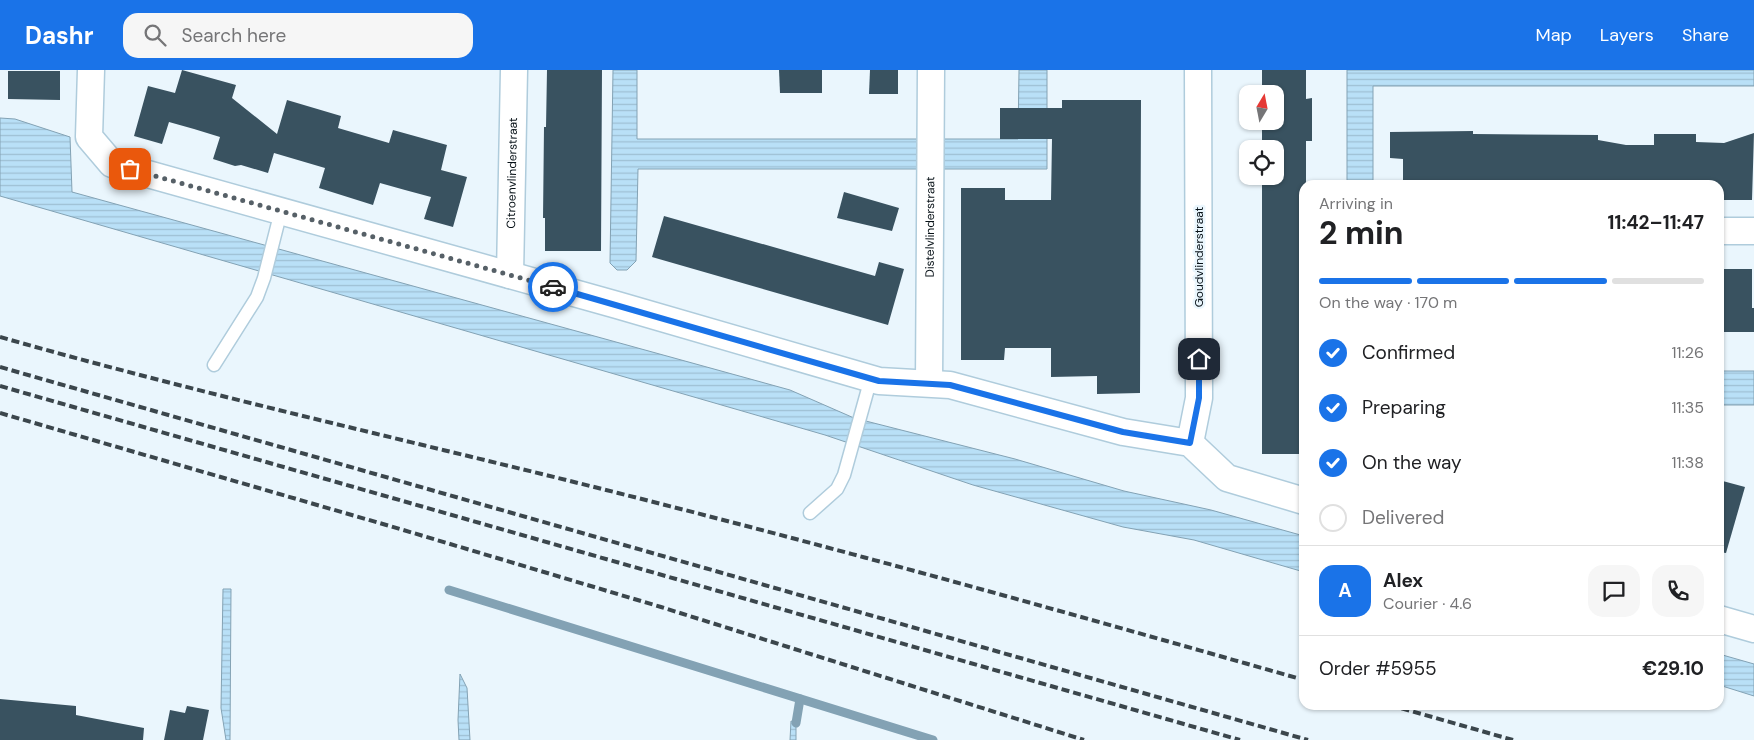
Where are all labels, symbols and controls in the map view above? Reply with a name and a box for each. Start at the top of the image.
search box [123,13,473,58]
text: Dashr [25,20,93,51]
icon: search [141,21,169,49]
text: Search here [181,23,286,48]
text: Map [1536,23,1572,47]
text: Layers [1600,23,1654,47]
text: Share [1682,23,1729,47]
north arrow [1239,85,1284,130]
map controls [1239,85,1284,185]
street label: Citroenvlinderstraat [503,117,521,229]
button: locate [1239,140,1284,185]
pin [109,148,151,190]
icon: bag [116,155,144,183]
street label: Distelvlinderstraat [922,176,938,278]
text: Arriving in [1319,193,1393,214]
street label: Goudvlinderstraat [1191,206,1207,307]
text: 11:42–11:47 [1608,210,1704,235]
text: 2 min [1319,212,1404,254]
courier [528,262,578,312]
icon: car [539,273,567,301]
text: On the way · 170 m [1319,292,1457,313]
pin [1178,338,1220,380]
icon: check [1319,339,1347,367]
text: Confirmed [1362,340,1455,365]
text: 11:26 [1672,342,1704,363]
icon: home [1185,345,1213,373]
icon: check [1319,394,1347,422]
text: Preparing [1362,395,1446,420]
text: 11:35 [1672,397,1704,418]
icon: check [1319,449,1347,477]
text: On the way [1362,450,1462,475]
text: 11:38 [1672,452,1704,473]
text: Delivered [1362,505,1444,530]
button: chat [1588,565,1640,617]
button: phone [1652,565,1704,617]
text: Alex [1383,568,1423,593]
text: A [1338,578,1352,603]
text: Courier · 4.6 [1383,593,1472,614]
text: Order #5955 [1319,656,1437,681]
text: €29.10 [1642,656,1704,681]

